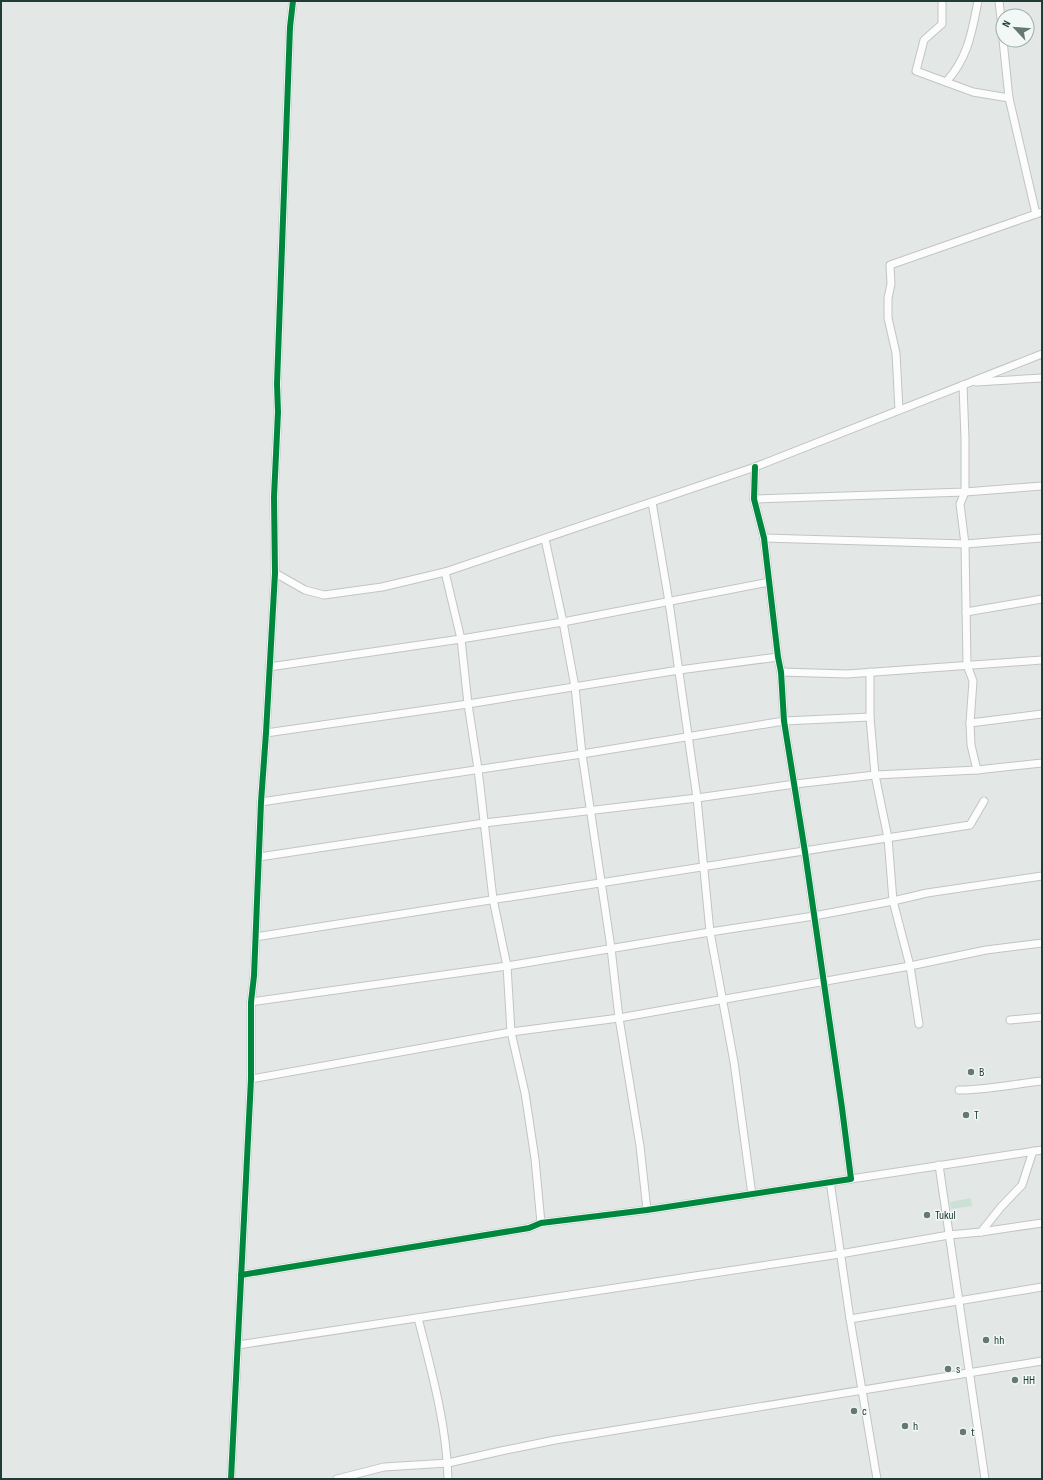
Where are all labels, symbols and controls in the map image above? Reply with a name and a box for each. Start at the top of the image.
north arrow [995,8,1035,48]
text: N [999,18,1014,29]
place label: B [979,1065,984,1080]
marker: B [966,1067,976,1077]
place label: T [974,1108,979,1123]
marker: T [961,1110,971,1120]
place label: Tukul [935,1208,956,1223]
marker: Tukul [922,1210,932,1220]
place label: hh [994,1333,1004,1348]
marker: hh [981,1335,991,1345]
place label: s [956,1362,960,1377]
marker: s [943,1364,953,1374]
place label: HH [1023,1373,1035,1388]
marker: HH [1010,1375,1020,1385]
place label: c [862,1404,867,1419]
marker: c [849,1406,859,1416]
place label: h [913,1419,918,1434]
marker: h [900,1421,910,1431]
place label: t [971,1425,975,1440]
marker: t [958,1427,968,1437]

